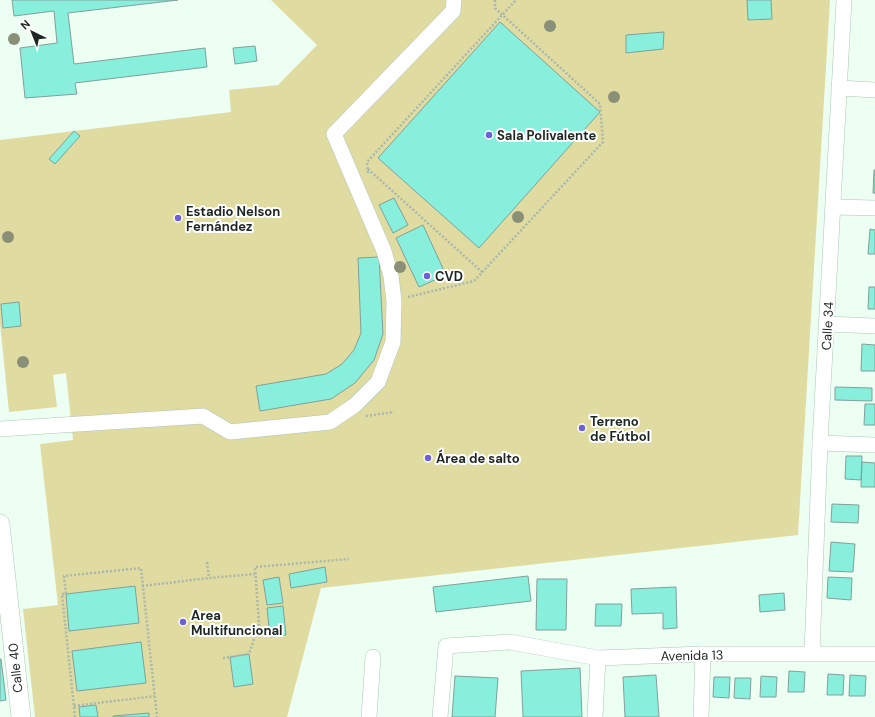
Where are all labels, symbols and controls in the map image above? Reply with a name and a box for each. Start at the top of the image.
north arrow [12,12,52,52]
text: N [17,17,33,33]
place label: Sala Polivalente [497,127,597,144]
marker: Sala Polivalente [484,130,494,140]
place label: Estadio Nelson Fernández [186,203,280,235]
marker: Estadio Nelson Fernández [173,213,183,223]
place label: CVD [435,268,463,285]
marker: CVD [422,271,432,281]
street label: Calle 34 [818,301,837,351]
place label: Terreno de Fútbol [590,413,650,445]
marker: Terreno de Fútbol [577,423,587,433]
place label: Área de salto [436,449,520,467]
marker: Área de salto [423,453,433,463]
place label: Area Multifuncional [191,607,283,639]
marker: Area Multifuncional [178,617,188,627]
street label: Calle 40 [4,642,27,694]
street label: Avenida 13 [660,646,724,665]

